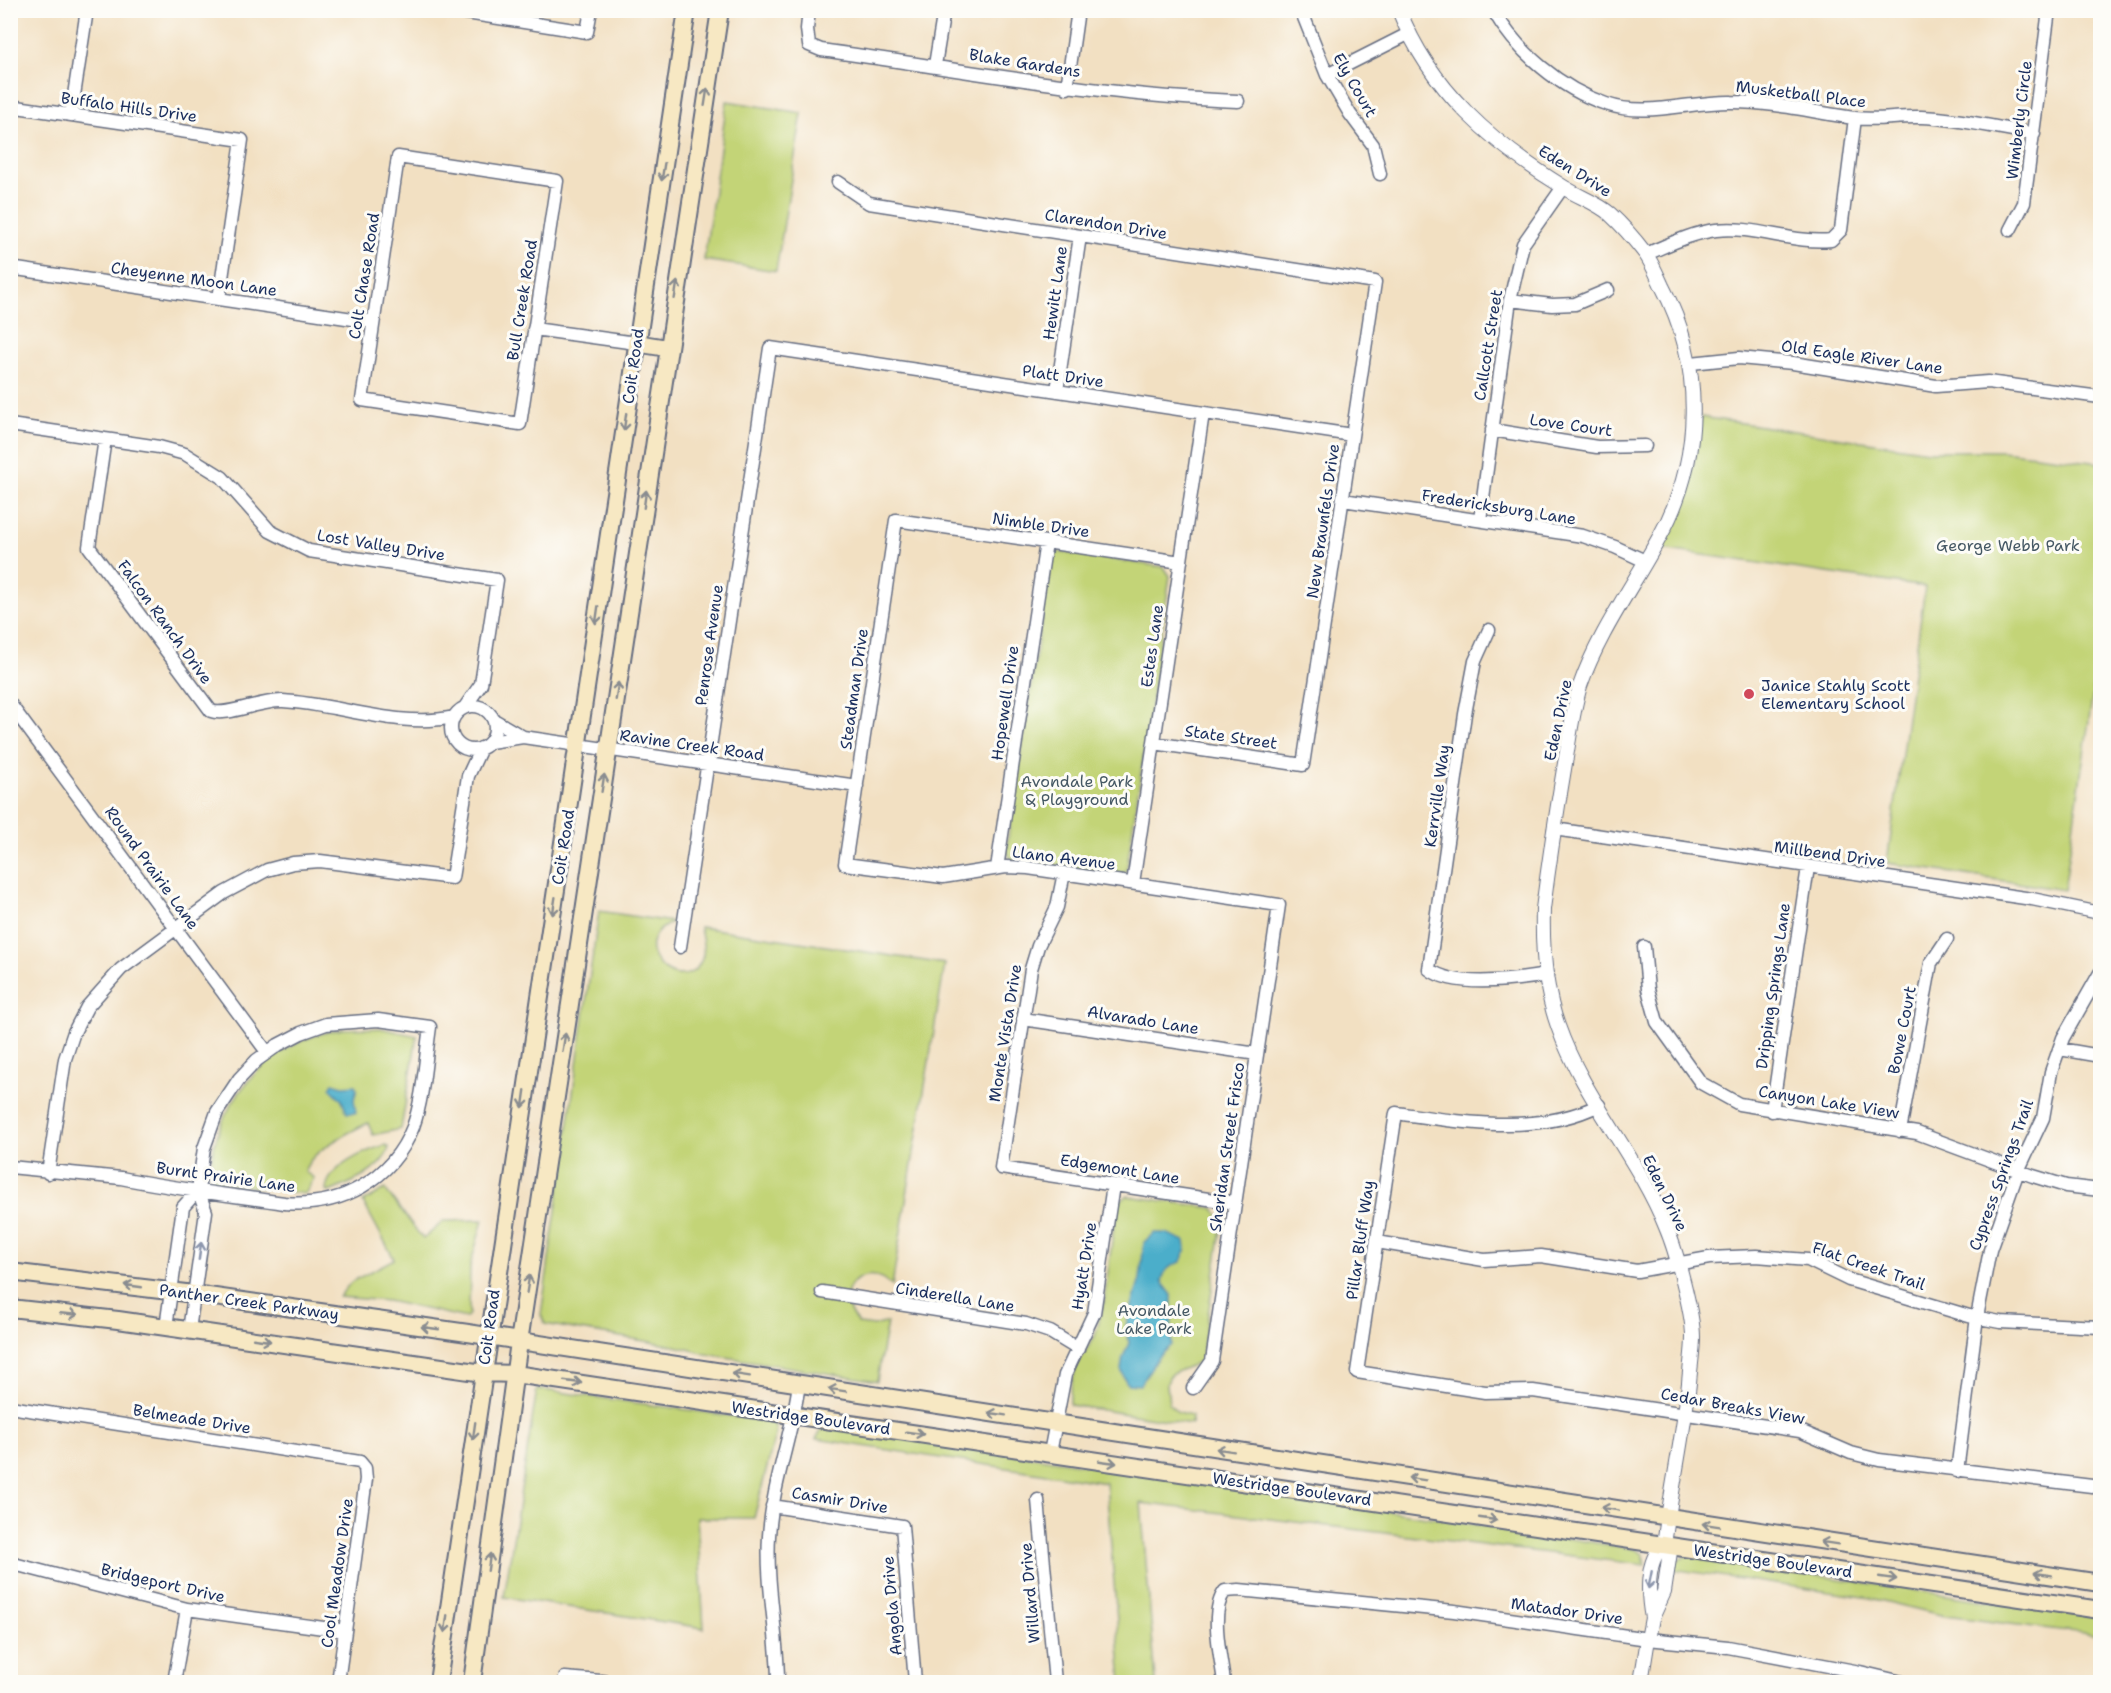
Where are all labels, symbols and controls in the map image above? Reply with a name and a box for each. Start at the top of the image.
street label: Blake Gardens [968,44,1082,82]
street label: Ely Court [1328,49,1382,121]
street label: Wimberly Circle [2001,59,2037,181]
street label: Musketball Place [1735,76,1867,112]
street label: Buffalo Hills Drive [59,87,199,127]
one-way arrow [701,88,712,108]
street label: Eden Drive [1534,140,1616,202]
one-way arrow [658,162,669,182]
street label: Clarendon Drive [1043,204,1169,244]
street label: Colt Chase Road [344,211,384,341]
street label: Bull Creek Road [502,238,542,362]
street label: Hewitt Lane [1038,245,1072,341]
street label: Cheyenne Moon Lane [110,257,278,301]
one-way arrow [671,280,682,300]
street label: Callcott Street [1469,288,1507,402]
street label: Coit Road [617,327,649,405]
street label: Old Eagle River Lane [1780,335,1944,379]
street label: Platt Drive [1021,360,1105,392]
street label: Love Court [1528,409,1614,441]
one-way arrow [620,412,631,431]
street label: New Braunfels Drive [1302,442,1344,600]
street label: Fredericksburg Lane [1420,484,1578,530]
one-way arrow [640,489,651,509]
street label: Nimble Drive [991,508,1091,542]
street label: Lost Valley Drive [315,524,447,566]
park label: George Webb Park [1936,535,2080,556]
street label: Falcon Ranch Drive [113,556,217,688]
street label: Penrose Avenue [690,583,728,707]
street label: Estes Lane [1136,603,1168,689]
one-way arrow [592,605,603,624]
street label: Steadman Drive [835,627,873,751]
street label: Hopewell Drive [987,644,1023,762]
place label: Janice Stahly Scott Elementary School [1761,675,1911,714]
street label: Eden Drive [1539,677,1577,763]
one-way arrow [611,682,622,702]
marker: Janice Stahly Scott Elementary School [1742,687,1756,701]
street label: State Street [1183,720,1279,754]
street label: Ravine Creek Road [618,724,766,766]
street label: Kerrville Way [1419,743,1455,849]
park label: Avondale Park & Playground [1021,771,1133,810]
one-way arrow [598,774,609,793]
street label: Round Prairie Lane [100,802,204,934]
street label: Coit Road [547,808,579,886]
street label: Millbend Drive [1773,836,1887,872]
street label: Llano Avenue [1011,841,1117,875]
one-way arrow [548,896,559,916]
street label: Dripping Springs Lane [1751,901,1795,1071]
street label: Monte Vista Drive [984,962,1026,1104]
street label: Bowe Court [1883,984,1921,1076]
street label: Alvarado Lane [1086,1001,1200,1039]
one-way arrow [559,1033,570,1052]
street label: Sheridan Street Frisco [1205,1061,1249,1233]
street label: Canyon Lake View [1757,1080,1901,1124]
one-way arrow [519,1089,530,1109]
street label: Cypress Springs Trail [1964,1096,2038,1253]
street label: Edgemont Lane [1059,1149,1181,1189]
street label: Eden Drive [1637,1151,1693,1235]
street label: Burnt Prairie Lane [155,1157,297,1197]
street label: Pillar Bluff Way [1341,1179,1379,1301]
street label: Hyatt Drive [1067,1220,1101,1312]
street label: Flat Creek Trail [1810,1237,1928,1295]
one-way arrow [195,1242,206,1261]
one-way arrow [523,1275,534,1294]
street label: Cinderella Lane [894,1277,1016,1317]
street label: Panther Creek Parkway [158,1279,340,1325]
one-way arrow [123,1281,143,1292]
street label: Coit Road [473,1288,505,1366]
park label: Avondale Lake Park [1116,1300,1192,1339]
one-way arrow [58,1309,78,1320]
one-way arrow [420,1322,440,1333]
one-way arrow [252,1335,271,1346]
one-way arrow [731,1369,751,1380]
one-way arrow [563,1377,583,1388]
street label: Cedar Breaks View [1659,1383,1807,1429]
one-way arrow [828,1384,847,1395]
street label: Westridge Boulevard [730,1396,892,1440]
street label: Belmeade Drive [131,1399,253,1439]
one-way arrow [988,1409,1008,1420]
one-way arrow [469,1420,480,1440]
one-way arrow [904,1428,924,1439]
one-way arrow [1215,1444,1235,1455]
one-way arrow [1098,1457,1118,1468]
street label: Westridge Boulevard [1211,1467,1373,1511]
one-way arrow [1408,1474,1428,1485]
street label: Casmir Drive [790,1482,890,1518]
street label: Cool Meadow Drive [316,1497,358,1649]
one-way arrow [1601,1504,1620,1515]
one-way arrow [1478,1513,1497,1524]
one-way arrow [1702,1519,1721,1530]
one-way arrow [1820,1537,1839,1548]
street label: Westridge Boulevard [1692,1539,1854,1583]
street label: Willard Drive [1015,1542,1045,1644]
one-way arrow [483,1553,494,1573]
street label: Angola Drive [877,1555,907,1657]
street label: Bridgeport Drive [99,1559,227,1607]
one-way arrow [2033,1569,2053,1580]
one-way arrow [1644,1570,1656,1589]
one-way arrow [1878,1573,1898,1584]
street label: Matador Drive [1509,1593,1625,1629]
one-way arrow [441,1613,452,1633]

